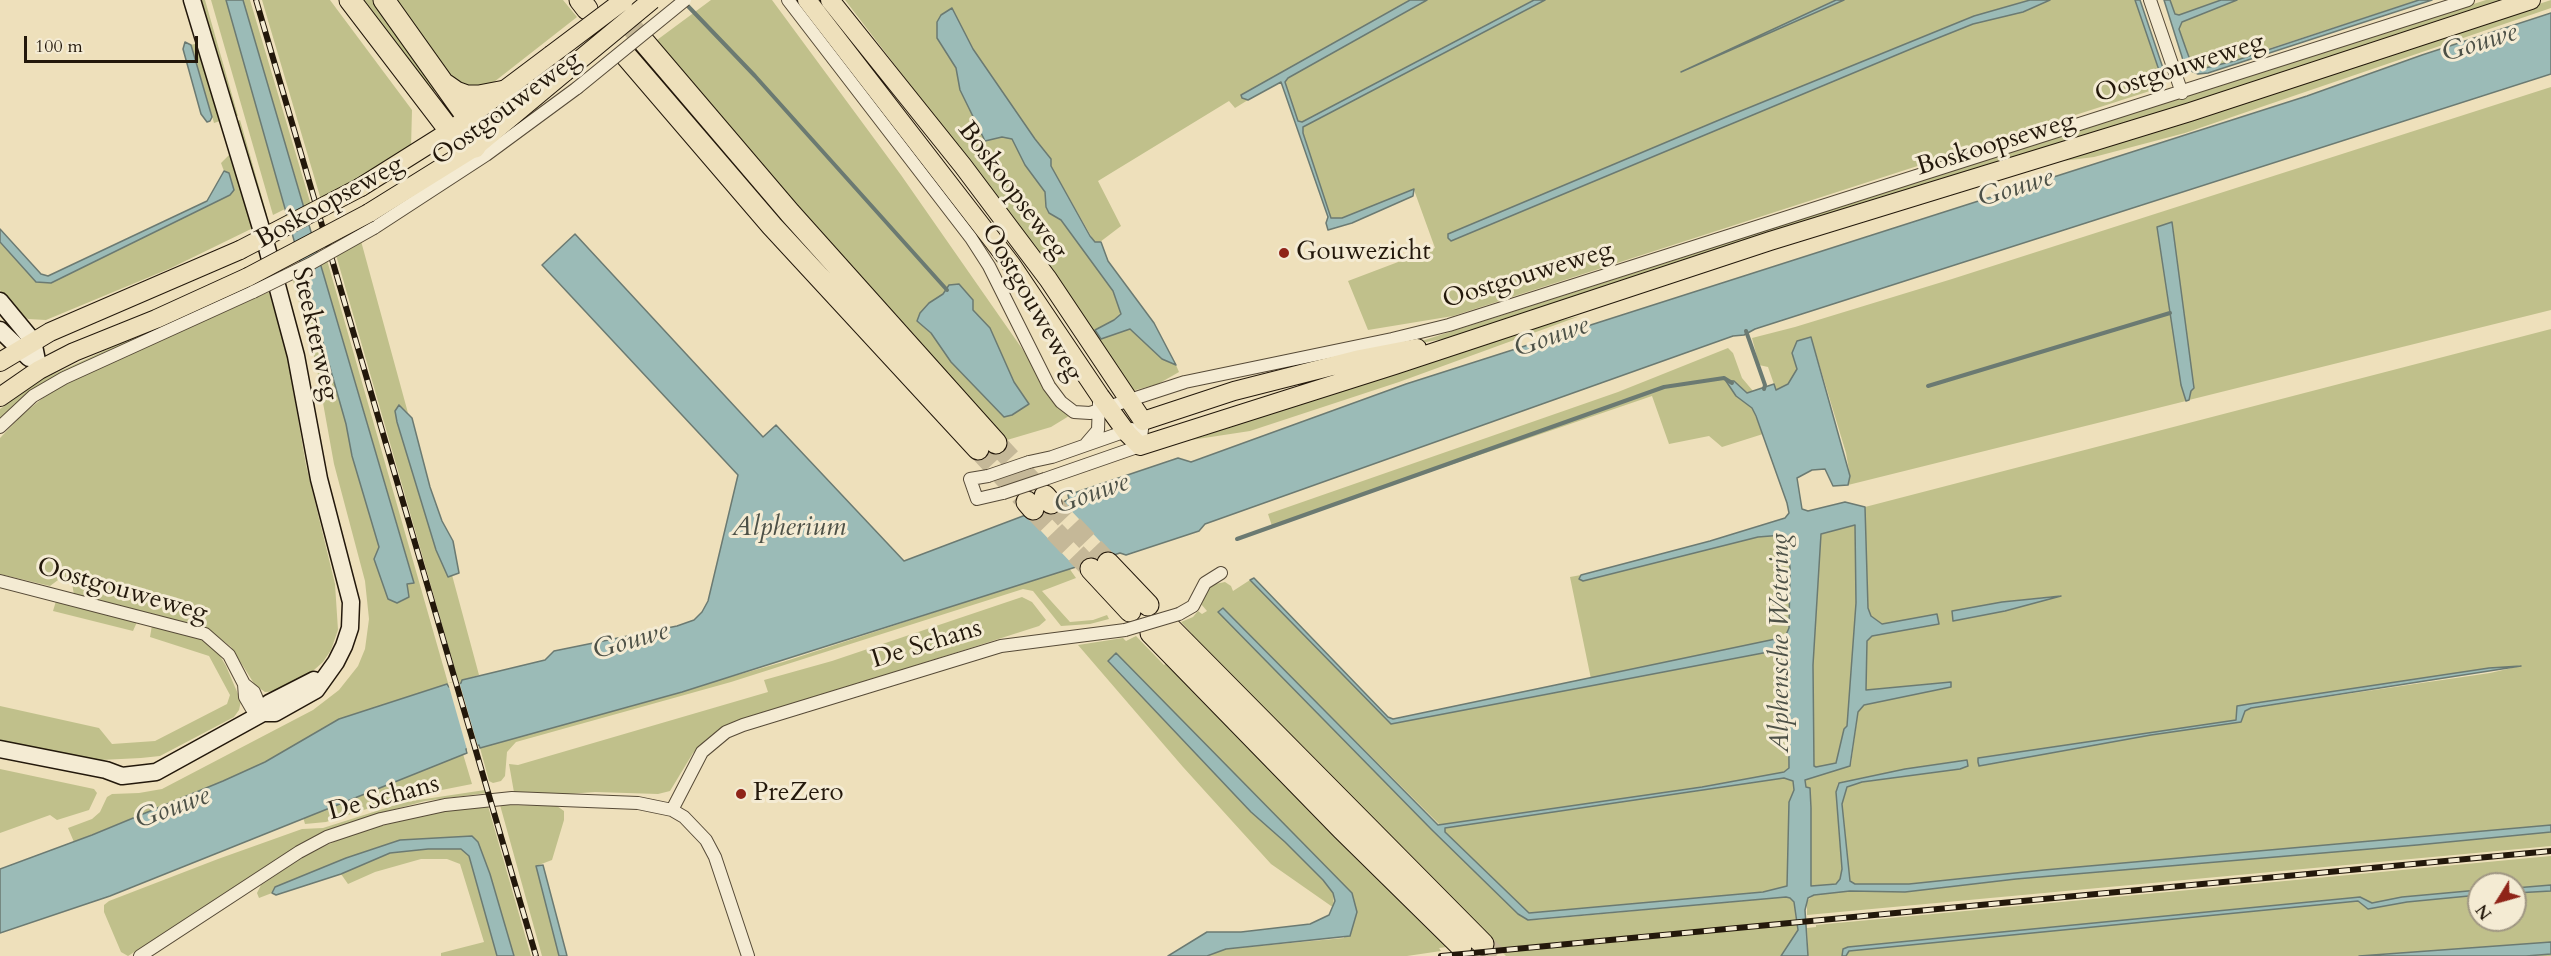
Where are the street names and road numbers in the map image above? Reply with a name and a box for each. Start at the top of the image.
street label: Oostgouweweg [2091,27,2269,111]
street label: Oostgouweweg [427,45,587,173]
street label: Boskoopseweg [1913,106,2079,184]
street label: Boskoopseweg [950,116,1074,266]
street label: Boskoopseweg [251,150,409,256]
street label: Oostgouweweg [973,219,1089,387]
street label: Oostgouweweg [1439,235,1617,317]
street label: Steekterweg [284,264,344,404]
street label: Oostgouweweg [33,552,211,630]
street label: De Schans [868,613,986,677]
street label: De Schans [325,769,443,829]

